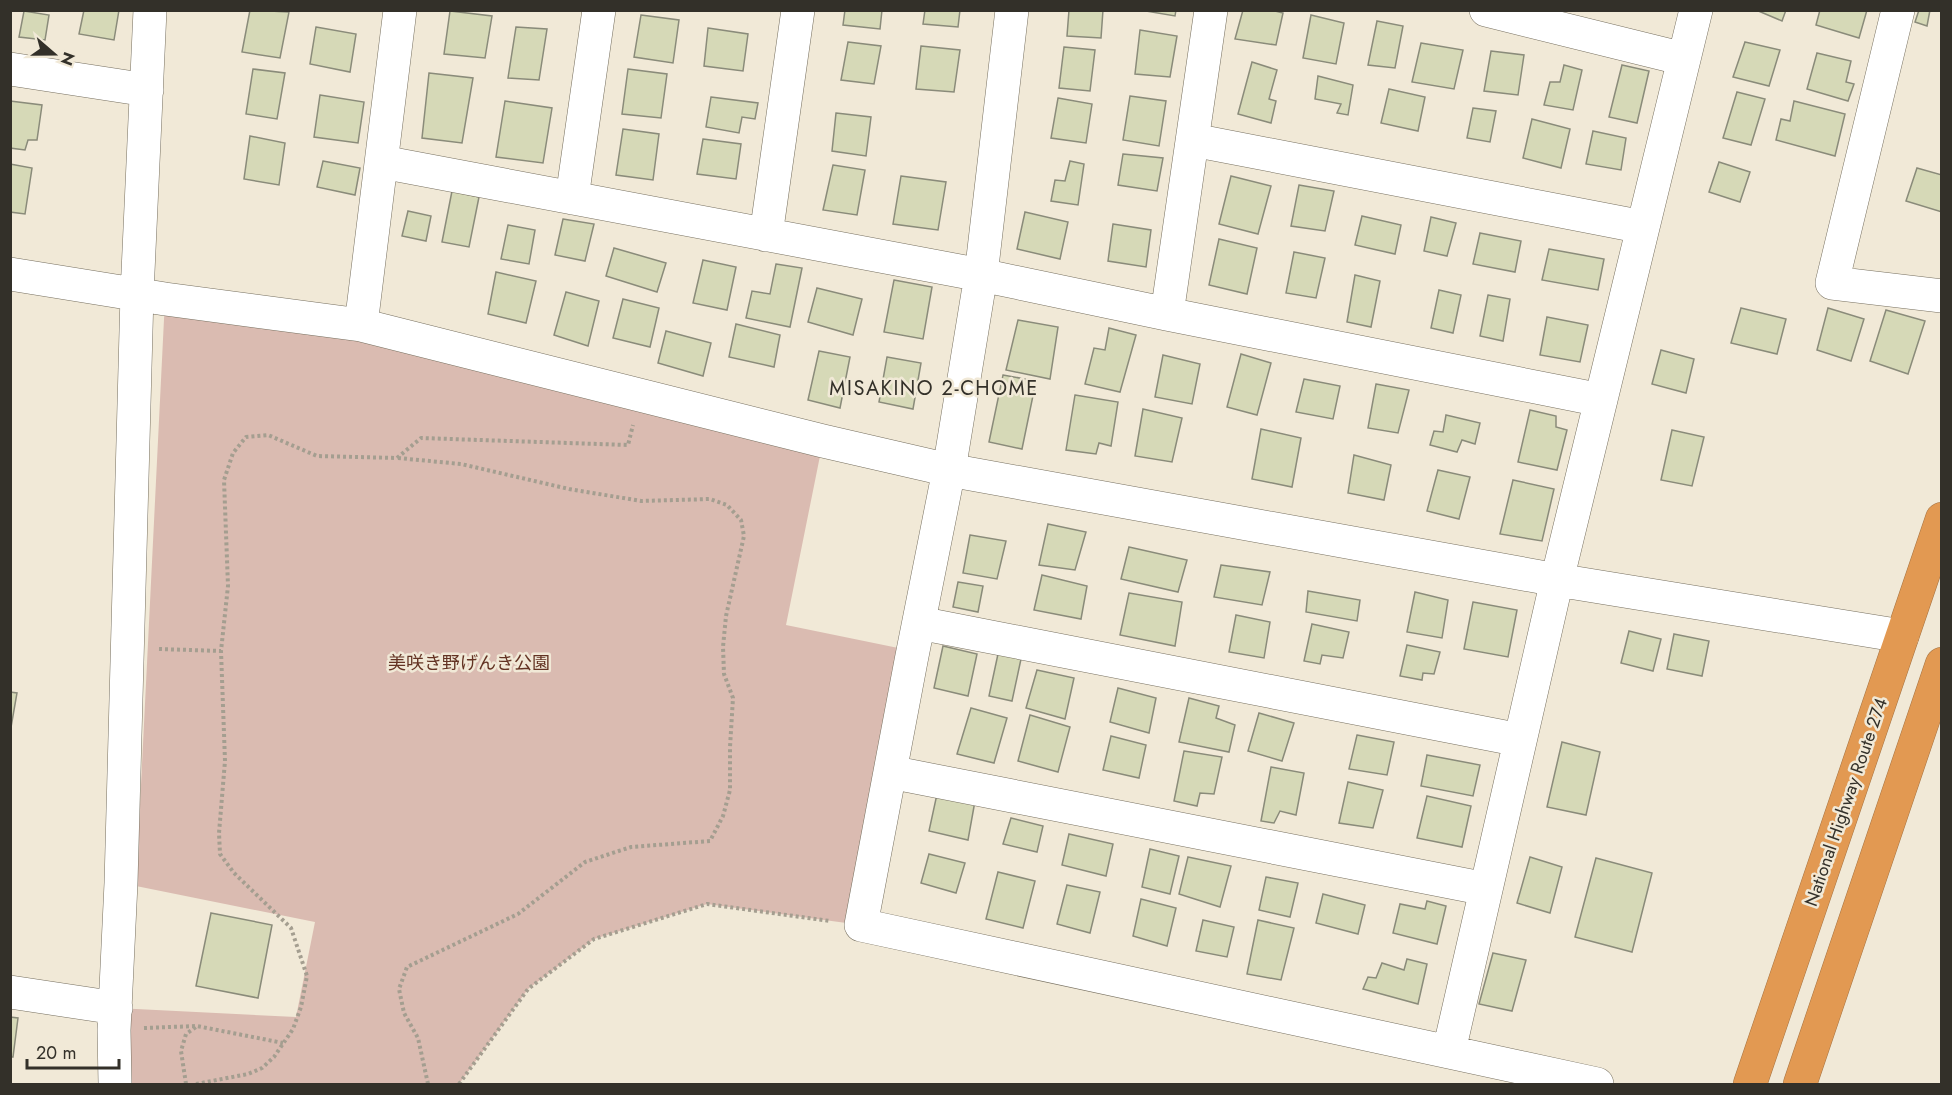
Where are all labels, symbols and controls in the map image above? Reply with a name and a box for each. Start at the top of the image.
north arrow [24,24,84,84]
text: N [55,49,81,69]
district label: MISAKINO 2-CHOME [829,374,1039,403]
park label: 美咲き野げんき公園 [388,650,550,676]
street label: National Highway Route 274 [1798,694,1894,910]
scale bar [27,1032,118,1070]
text: 20 m [36,1040,76,1066]

